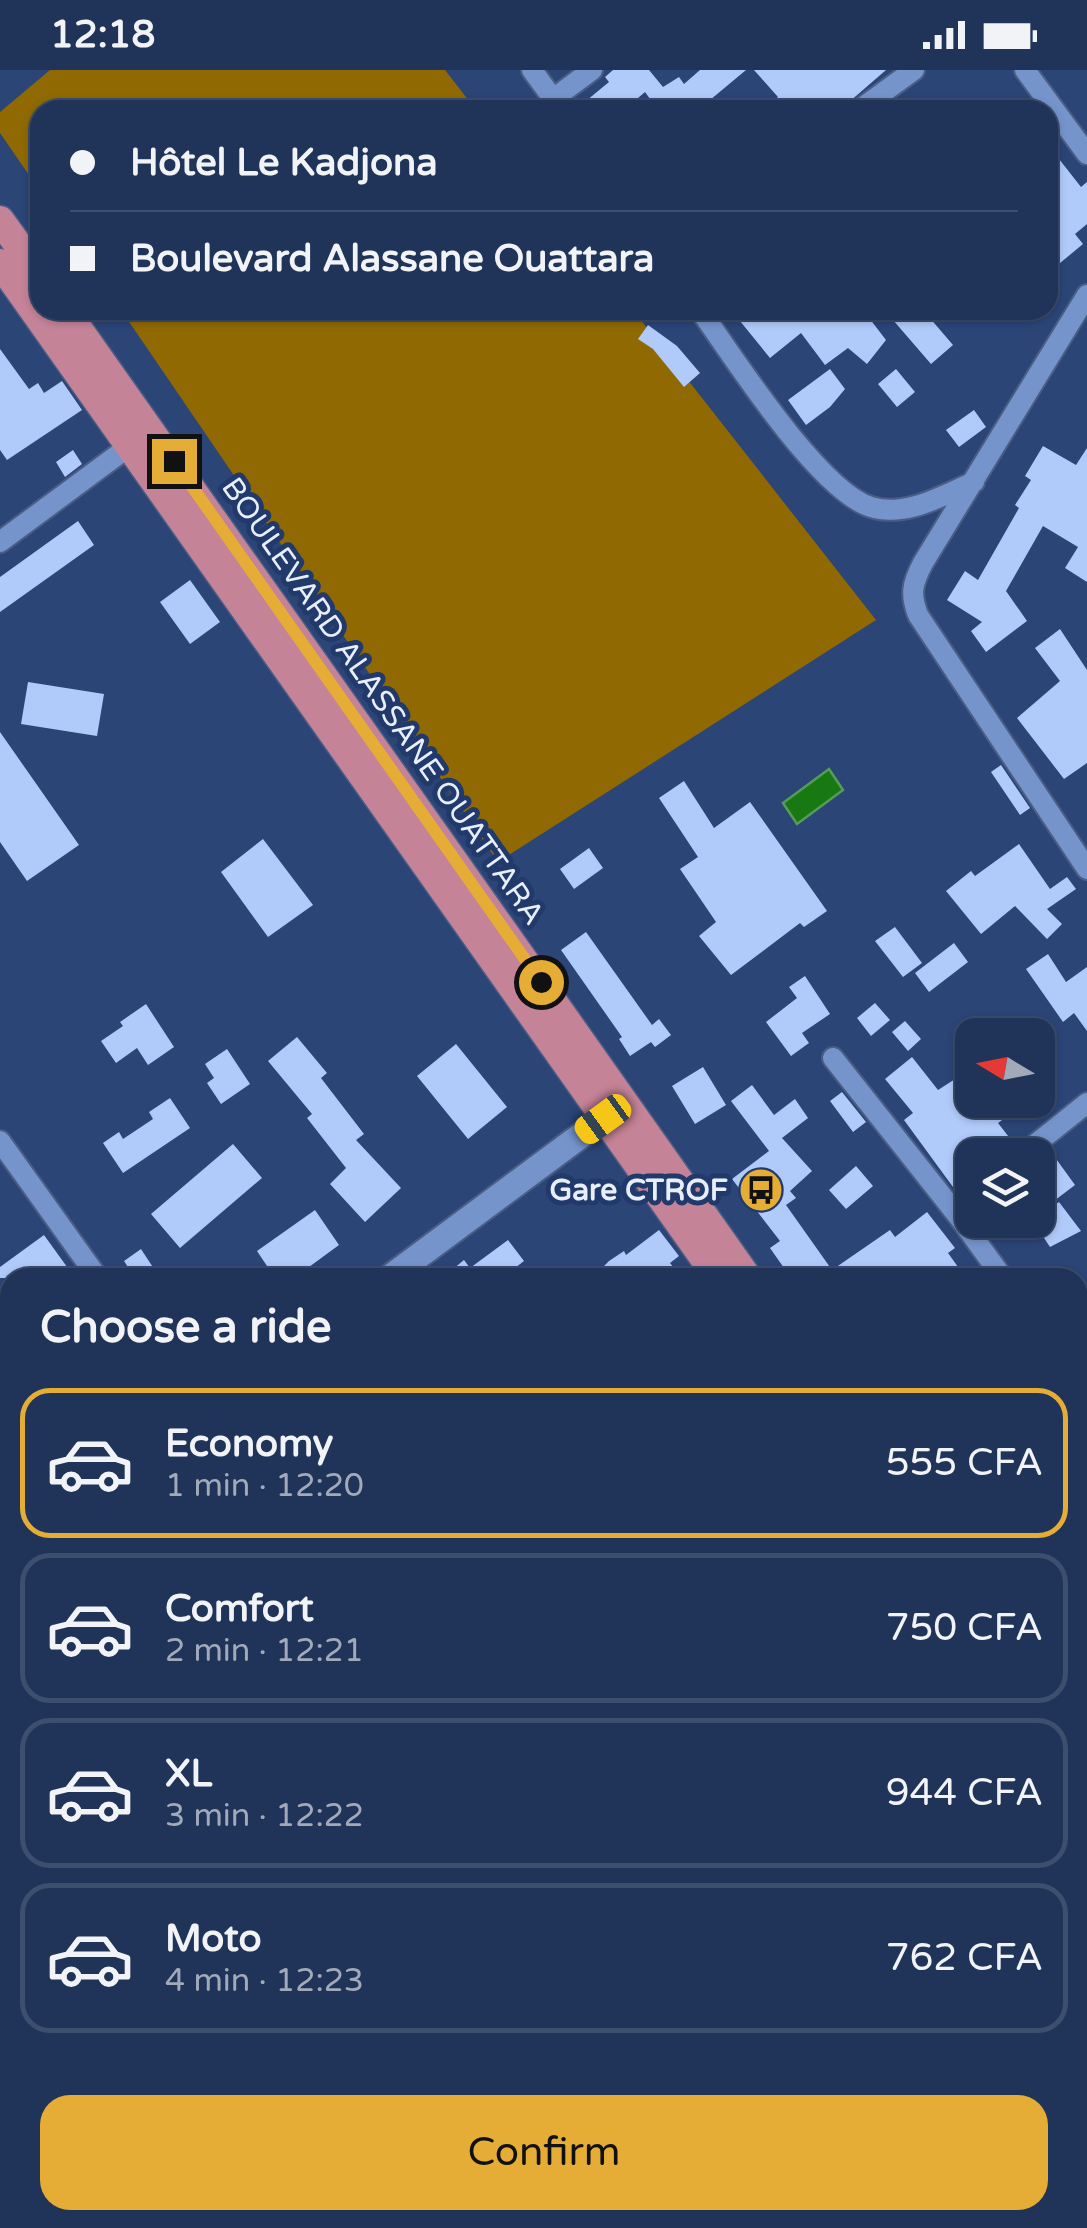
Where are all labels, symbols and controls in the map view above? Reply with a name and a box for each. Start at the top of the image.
text: 12:18 [50,12,155,58]
text: Hôtel Le Kadjona [130,140,438,186]
text: Boulevard Alassane Ouattara [130,236,654,282]
route end [152,439,197,484]
street label: BOULEVARD ALASSANE OUATTARA [213,471,552,932]
route start [519,960,564,1005]
north arrow [955,1018,1055,1118]
map controls [955,1018,1055,1238]
car [570,1089,636,1149]
button: layers [955,1138,1055,1238]
bus stop icon: Gare CTROF [738,1167,784,1213]
place label: Gare CTROF [550,1172,728,1209]
text: Choose a ride [40,1301,331,1355]
icon: car [45,1418,135,1508]
text: Economy [165,1421,333,1467]
text: 555 CFA [886,1440,1043,1486]
text: 1 min · 12:20 [165,1467,364,1505]
icon: car [45,1583,135,1673]
text: Comfort [165,1586,314,1632]
text: 750 CFA [886,1605,1043,1651]
text: 2 min · 12:21 [165,1632,364,1670]
icon: car [45,1748,135,1838]
text: XL [165,1751,212,1797]
text: 944 CFA [886,1770,1043,1816]
text: 3 min · 12:22 [165,1797,364,1835]
icon: car [45,1913,135,2003]
text: Moto [165,1916,261,1962]
text: 762 CFA [886,1935,1043,1981]
text: 4 min · 12:23 [165,1962,364,2000]
button: Confirm [40,2095,1048,2210]

